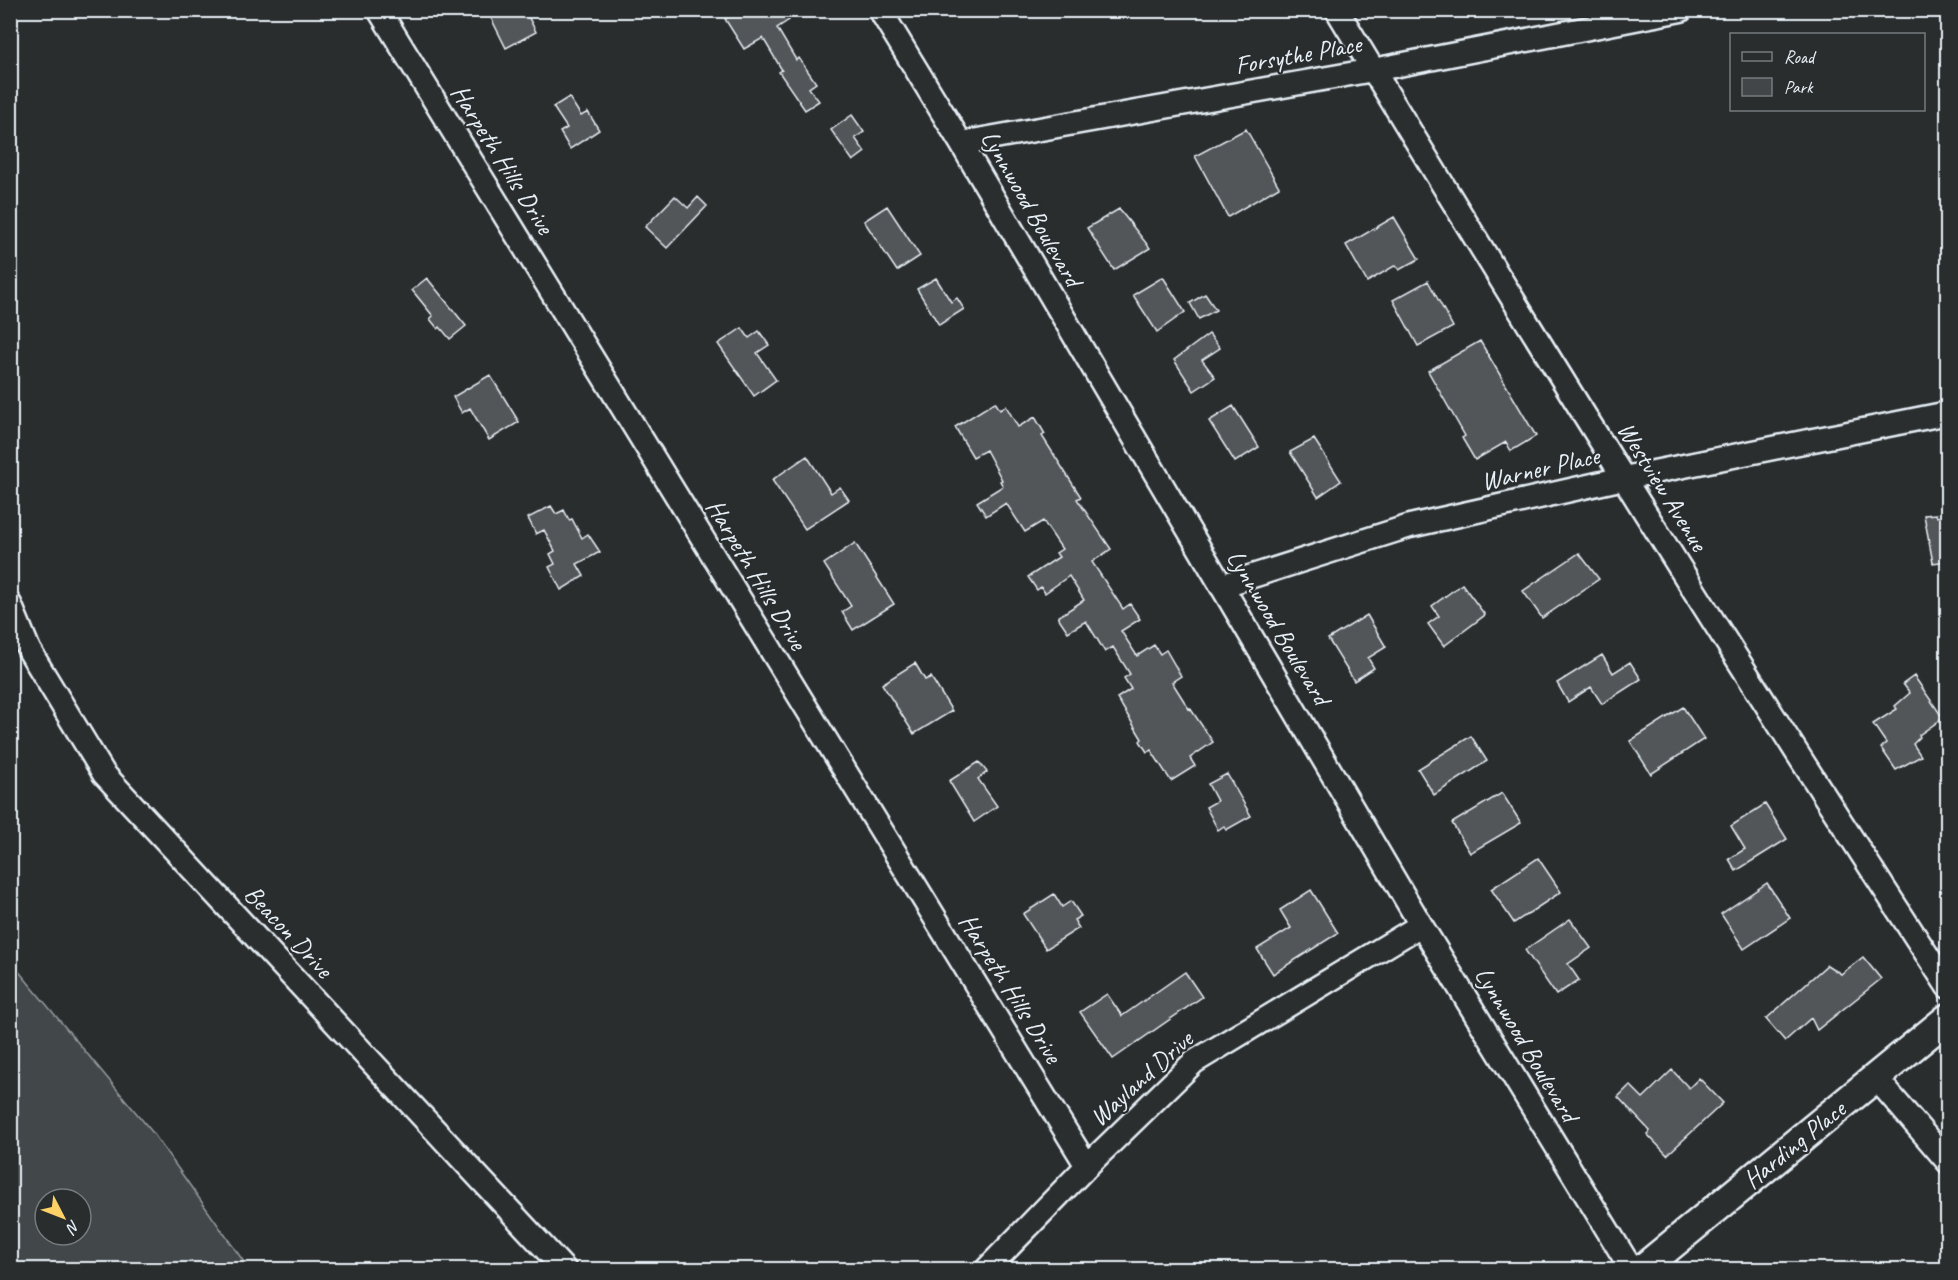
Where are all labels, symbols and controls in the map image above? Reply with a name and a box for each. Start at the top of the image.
street label: Forsythe Place [1232,27,1366,82]
legend [1730,33,1925,111]
text: Road [1784,46,1817,68]
text: Park [1784,76,1814,98]
street label: Harpeth Hills Drive [443,78,563,242]
street label: Lynnwood Boulevard [973,124,1092,296]
street label: Westview Avenue [1610,415,1716,558]
street label: Warner Place [1478,438,1605,498]
street label: Harpeth Hills Drive [699,493,815,657]
street label: Lynnwood Boulevard [1219,544,1340,714]
street label: Beacon Drive [237,878,341,986]
street label: Harpeth Hills Drive [951,907,1071,1071]
street label: Lynnwood Boulevard [1467,961,1588,1131]
street label: Wayland Drive [1083,1022,1202,1133]
street label: Harding Place [1736,1091,1854,1196]
north arrow [33,1187,93,1247]
text: N [61,1216,84,1239]

